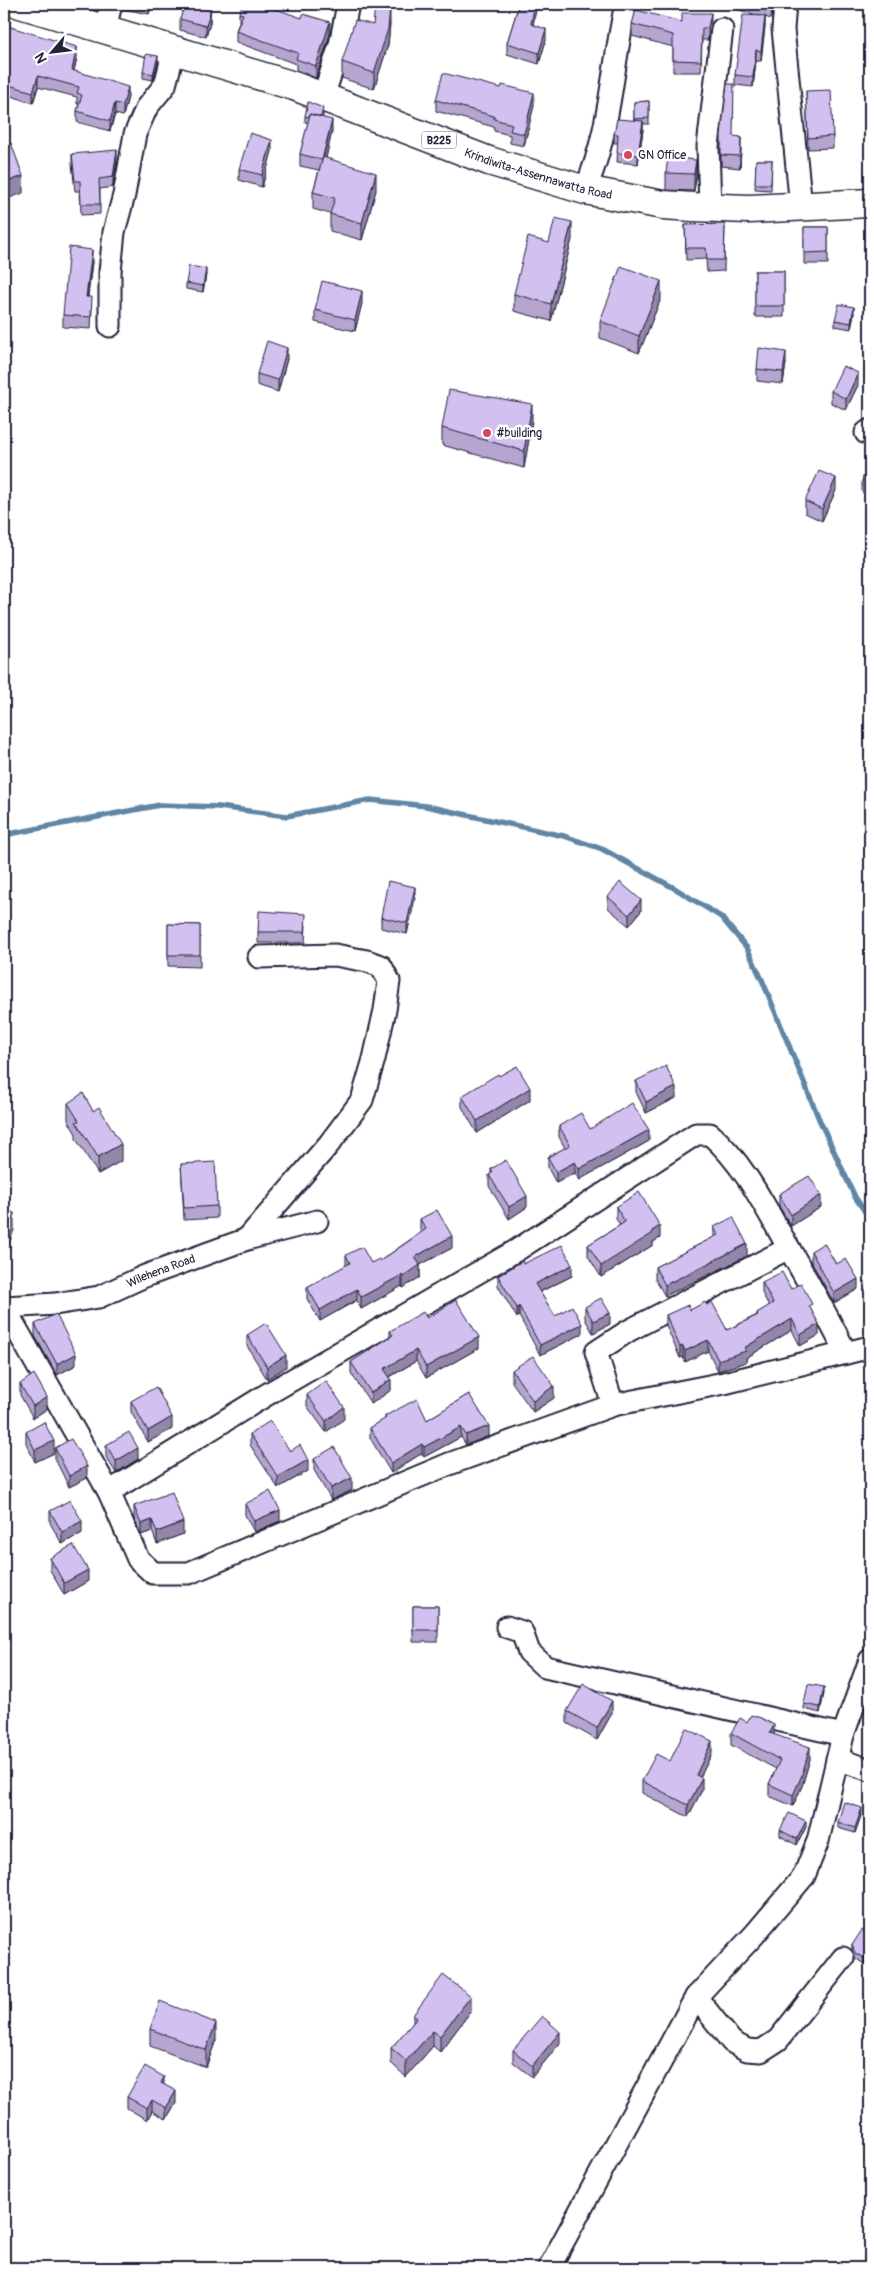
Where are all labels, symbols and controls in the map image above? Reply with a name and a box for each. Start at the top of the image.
north arrow [28,28,78,78]
text: N [31,50,51,66]
road number: B225 [422,132,456,148]
street label: Krindiwita-Assennawatta Road [462,145,614,203]
place label: GN Office [638,148,686,163]
marker: GN Office [622,149,634,161]
place label: #building [496,426,542,441]
marker: #building [481,427,493,439]
street label: Wilehena Road [124,1251,198,1291]

